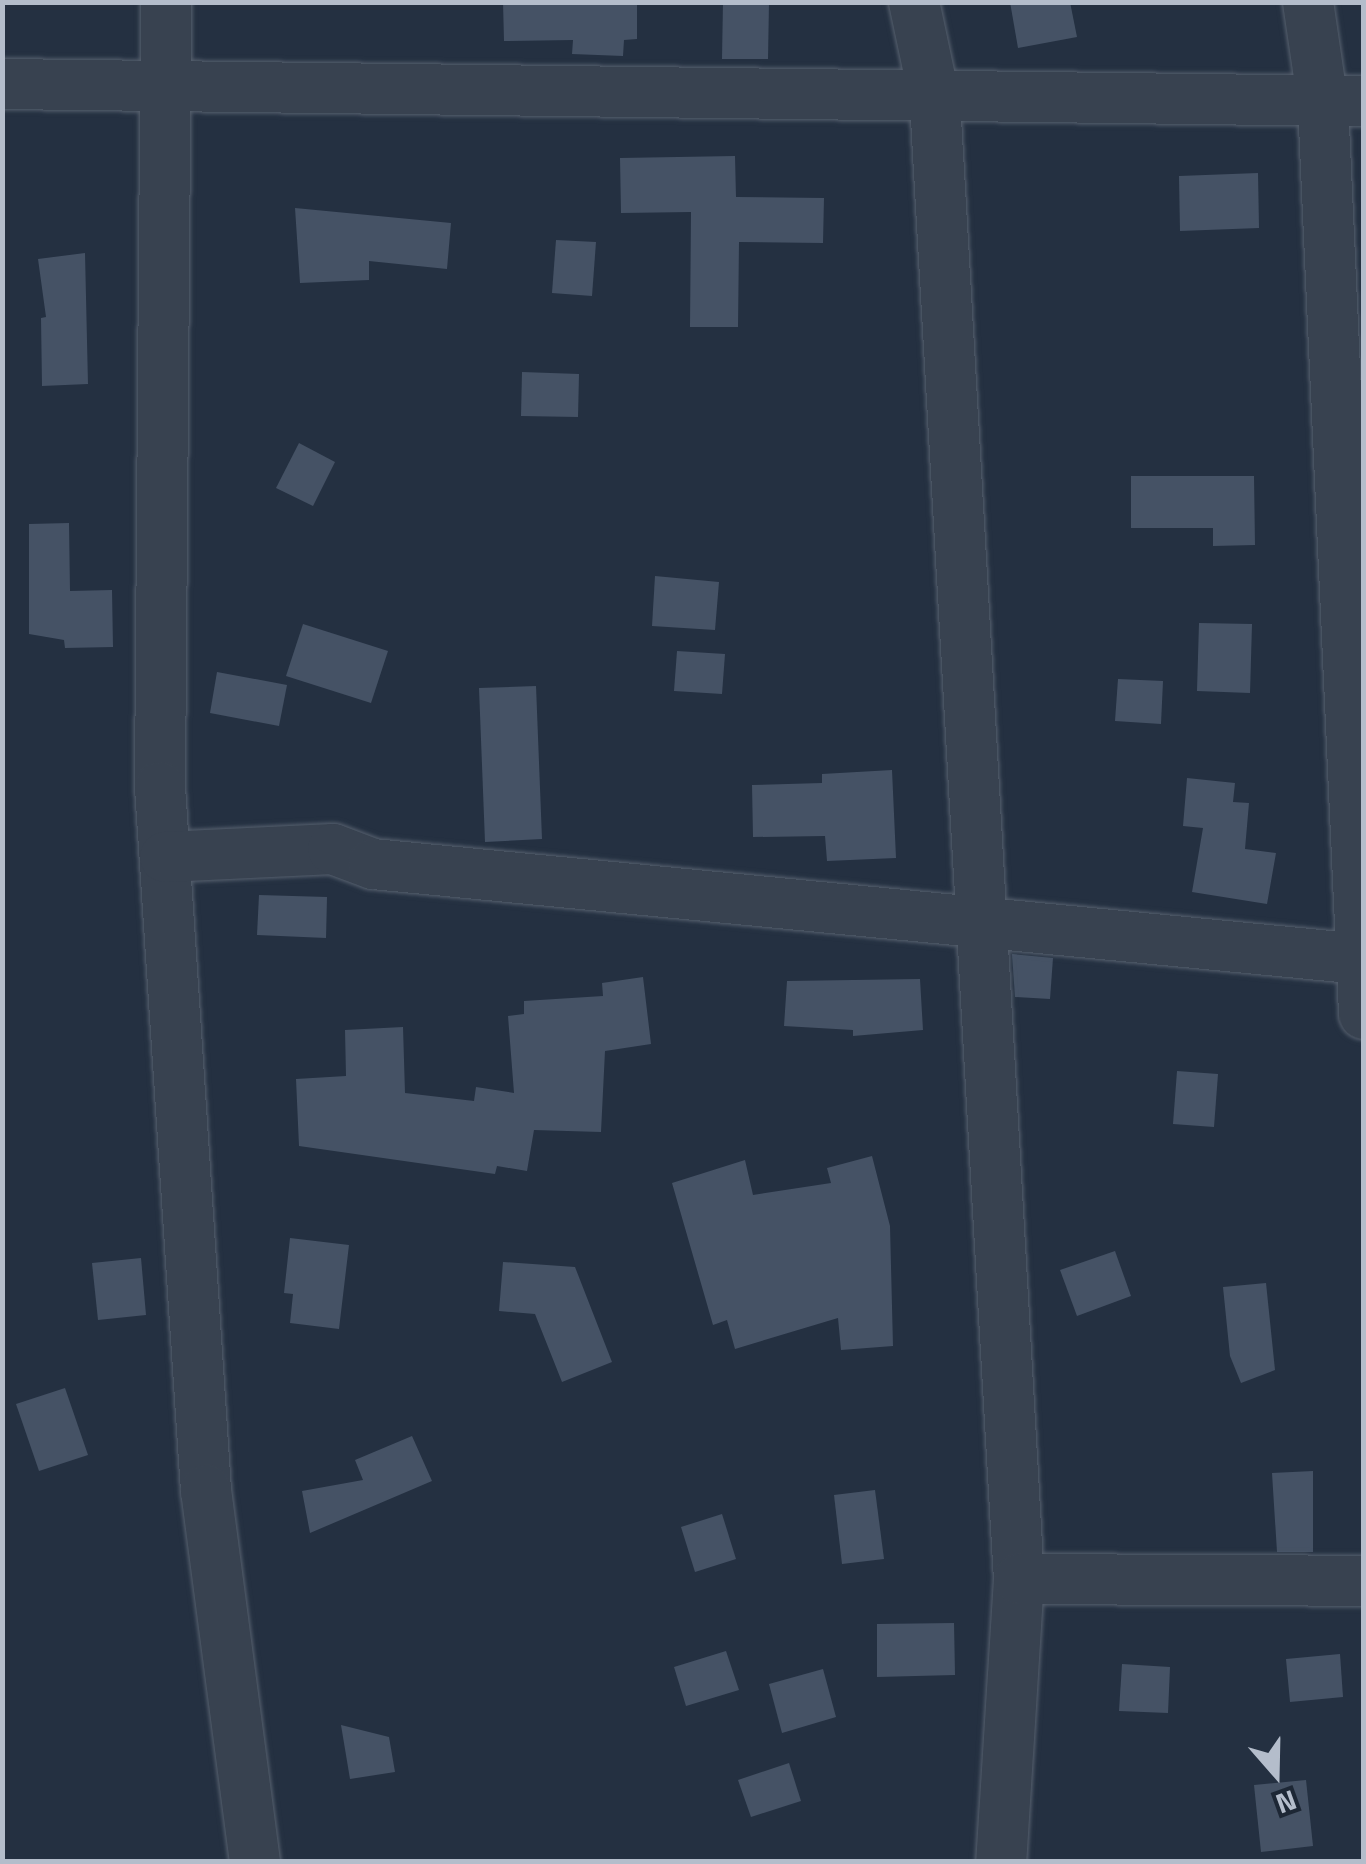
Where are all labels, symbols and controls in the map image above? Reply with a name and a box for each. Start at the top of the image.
north arrow [1226,1724,1326,1824]
text: N [1270,1779,1303,1826]

